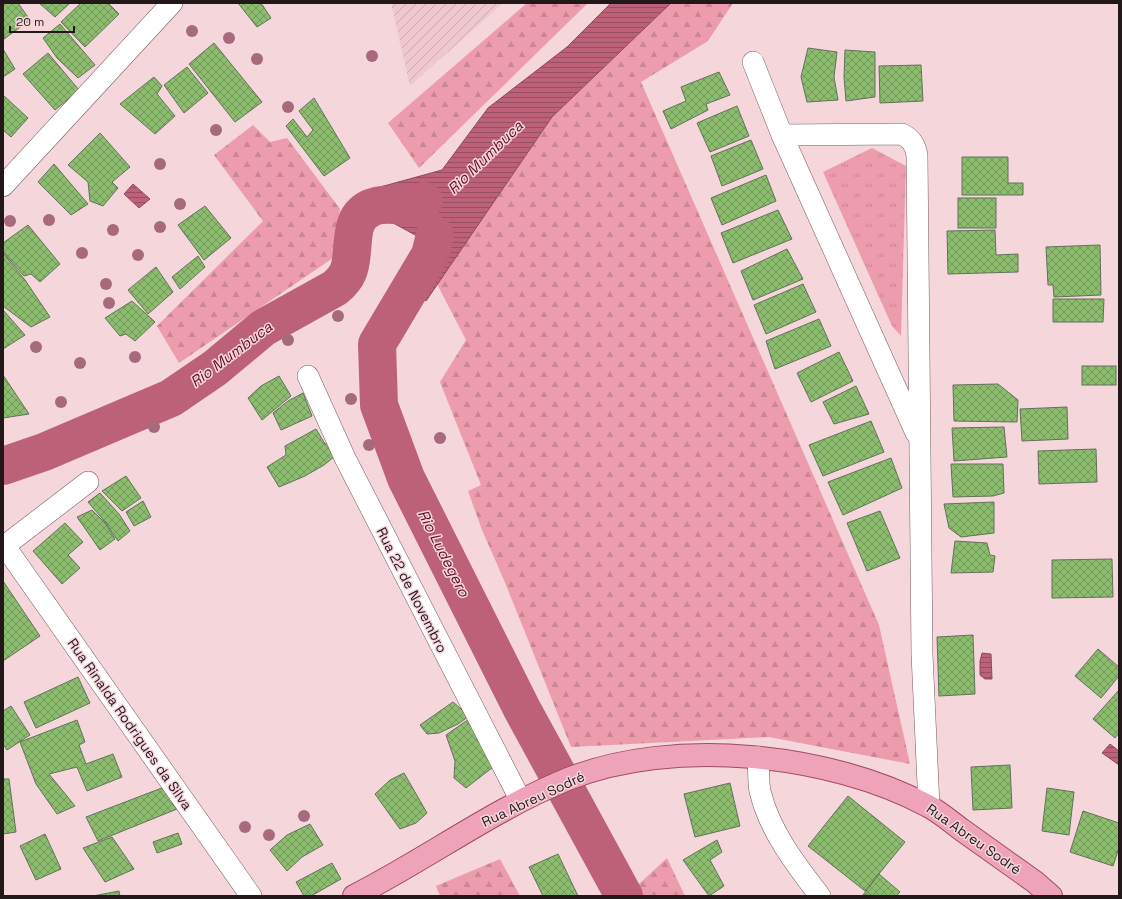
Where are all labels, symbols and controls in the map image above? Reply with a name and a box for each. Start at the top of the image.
scale bar [10,8,74,34]
text: 20 m [16,14,44,30]
water label: Rio Mumbuca [443,116,527,198]
water label: Rio Mumbuca [186,317,276,391]
water label: Rio Ludegero [414,506,474,600]
street label: Rua 22 de Novembro [373,524,451,656]
street label: Rua Rinalda Rodrigues da Silva [64,635,196,813]
street label: Rua Abreu Sodré [479,767,587,831]
street label: Rua Abreu Sodré [923,800,1025,878]

